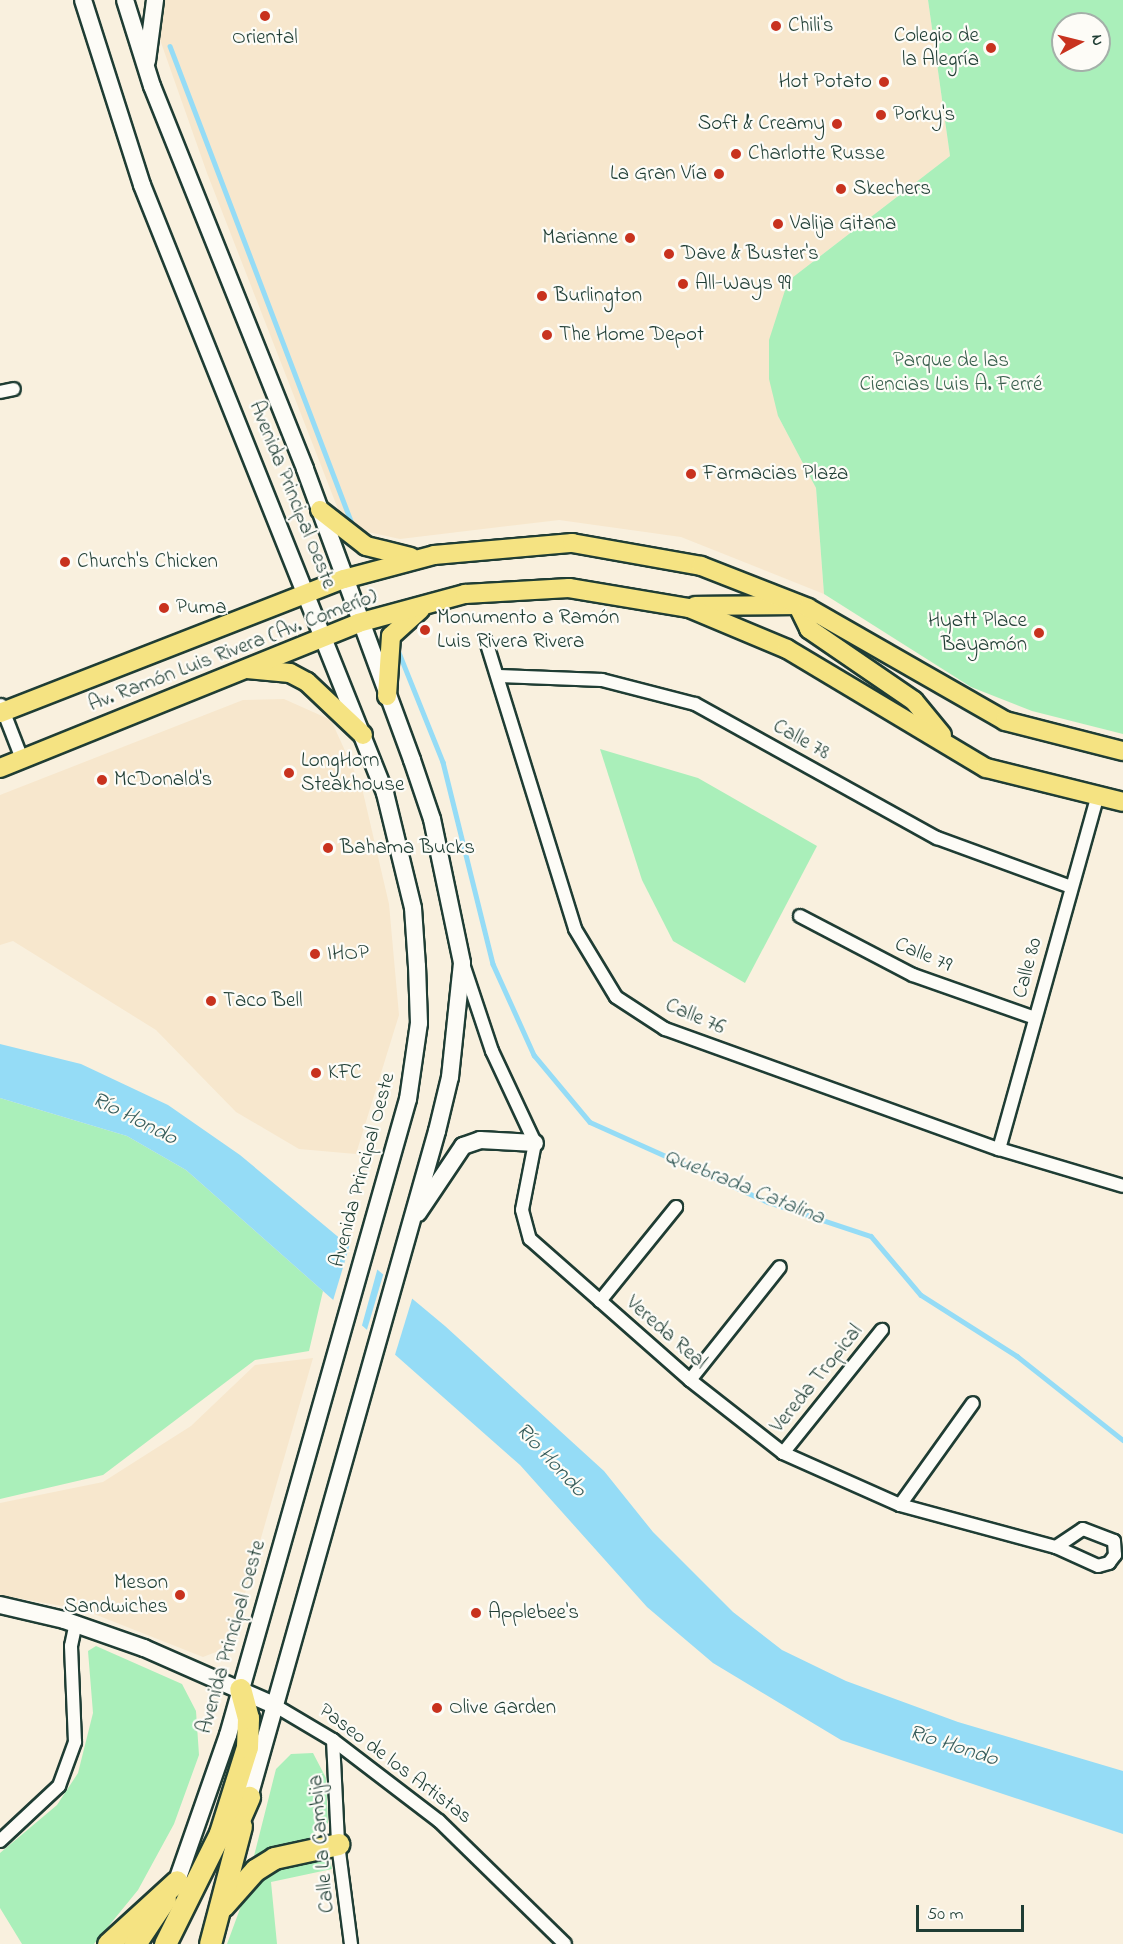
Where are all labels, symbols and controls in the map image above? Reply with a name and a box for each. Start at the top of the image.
marker: Oriental [258,9,272,23]
north arrow [1051,12,1111,72]
place label: Chili's [788,13,833,39]
marker: Chili's [769,19,783,33]
place label: Colegio de la Alegría [894,23,979,73]
place label: Oriental [232,25,298,51]
text: N [1084,33,1109,47]
marker: Colegio de la Alegría [984,41,998,55]
place label: Hot Potato [778,69,872,95]
marker: Hot Potato [877,75,891,89]
place label: Porky's [893,102,955,128]
marker: Porky's [874,108,888,122]
place label: Soft & Creamy [698,111,825,137]
marker: Soft & Creamy [830,117,844,131]
place label: Charlotte Russe [748,141,885,167]
marker: Charlotte Russe [729,147,743,161]
place label: La Gran Vía [610,161,707,187]
marker: La Gran Vía [712,167,726,181]
place label: Skechers [853,176,931,202]
marker: Skechers [834,182,848,196]
place label: Valija Gitana [790,211,896,237]
marker: Valija Gitana [771,217,785,231]
place label: Marianne [542,225,618,251]
marker: Marianne [623,231,637,245]
place label: Dave & Buster's [681,241,819,267]
marker: Dave & Buster's [662,247,676,261]
place label: All-Ways 99 [695,271,791,297]
marker: All-Ways 99 [676,277,690,291]
place label: Burlington [554,283,642,309]
marker: Burlington [535,289,549,303]
place label: The Home Depot [559,322,704,348]
marker: The Home Depot [540,328,554,342]
park label: Parque de las Ciencias Luis A. Ferré [860,348,1042,398]
street label: Avenida Principal Oeste [243,397,341,593]
place label: Farmacias Plaza [703,461,848,487]
marker: Farmacias Plaza [684,467,698,481]
place label: Church's Chicken [77,549,218,575]
marker: Church's Chicken [58,555,72,569]
street label: Av. Ramón Luis Rivera (Av. Comerío) [85,584,381,718]
place label: Puma [176,595,226,621]
marker: Puma [157,601,171,615]
place label: Monumento a Ramón Luis Rivera Rivera [437,605,619,655]
place label: Hyatt Place Bayamón [928,608,1027,658]
marker: Monumento a Ramón Luis Rivera Rivera [418,623,432,637]
marker: Hyatt Place Bayamón [1032,626,1046,640]
street label: Calle 78 [768,714,834,766]
place label: LongHorn Steakhouse [301,748,404,798]
marker: LongHorn Steakhouse [282,766,296,780]
place label: McDonald's [114,767,212,793]
marker: McDonald's [95,773,109,787]
place label: Bahama Bucks [340,835,475,861]
marker: Bahama Bucks [321,841,335,855]
street label: Calle 79 [891,932,955,978]
street label: Calle 80 [1008,935,1048,1001]
place label: IHOP [327,941,369,967]
marker: IHOP [308,947,322,961]
place label: Taco Bell [223,988,302,1014]
street label: Calle 76 [661,993,729,1041]
marker: Taco Bell [204,994,218,1008]
place label: KFC [328,1060,362,1086]
marker: KFC [309,1066,323,1080]
street label: Avenida Principal Oeste [325,1070,401,1270]
water label: Río Hondo [87,1087,181,1153]
water label: Quebrada Catalina [660,1144,828,1232]
street label: Vereda Real [620,1291,712,1375]
street label: Vereda Tropical [766,1320,868,1438]
water label: Río Hondo [509,1418,591,1504]
street label: Avenida Principal Oeste [192,1537,272,1737]
place label: Meson Sandwiches [64,1570,168,1620]
marker: Meson Sandwiches [173,1588,187,1602]
place label: Applebee's [488,1600,579,1626]
marker: Applebee's [469,1606,483,1620]
place label: Olive Garden [449,1695,556,1721]
street label: Paseo de los Artistas [313,1698,477,1830]
marker: Olive Garden [430,1701,444,1715]
water label: Río Hondo [905,1720,1001,1774]
street label: Calle La Cambija [303,1774,341,1914]
scale bar [919,1893,1027,1931]
text: 50 m [927,1902,964,1928]

